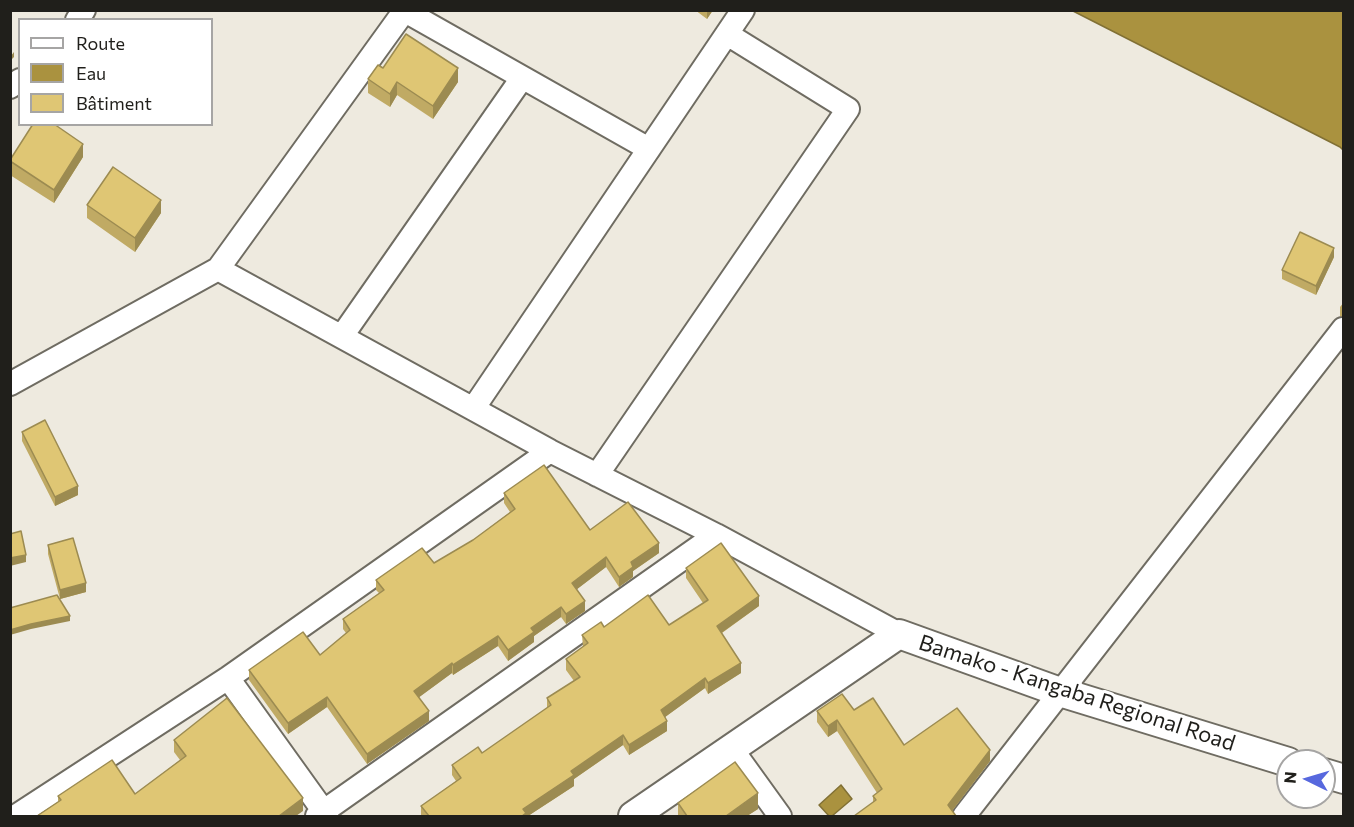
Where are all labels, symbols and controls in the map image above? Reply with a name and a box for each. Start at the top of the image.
legend [18,18,213,126]
text: Route [76,32,125,54]
text: Eau [76,62,106,84]
text: Bâtiment [76,92,152,114]
street label: Bamako - Kangaba Regional Road [915,629,1239,757]
north arrow [1276,749,1336,809]
text: N [1280,771,1300,784]

